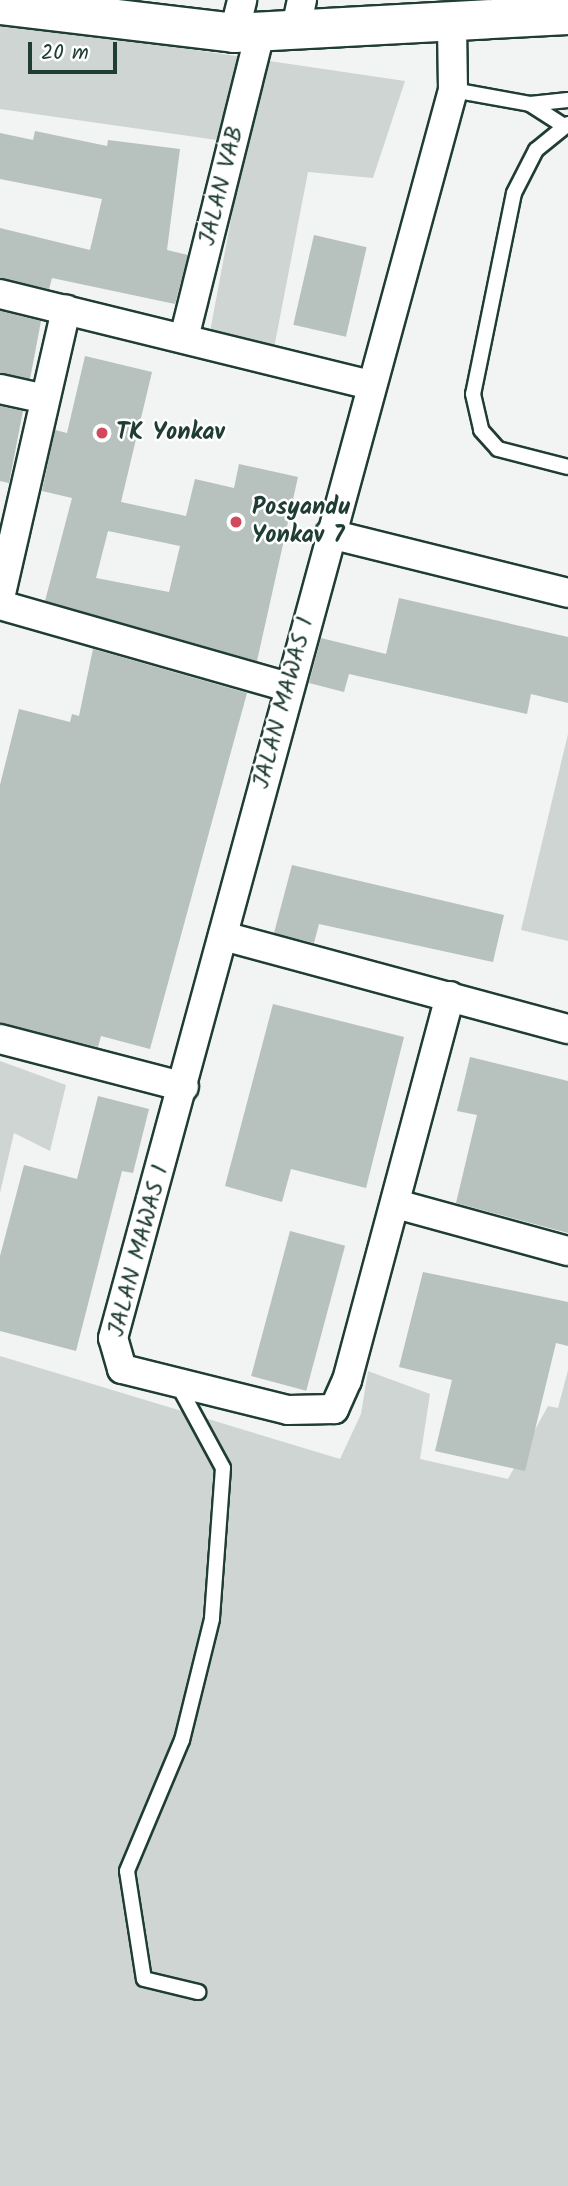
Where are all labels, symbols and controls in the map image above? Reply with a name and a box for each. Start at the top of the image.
scale bar [32,28,121,72]
text: 20 m [41,37,89,70]
street label: JALAN VAB [193,123,251,249]
place label: TK Yonkav [116,419,225,447]
marker: TK Yonkav [94,425,110,441]
place label: Posyandu Yonkav 7 [252,494,350,550]
marker: Posyandu Yonkav 7 [226,512,246,532]
street label: JALAN MAWAS 1 [247,614,321,792]
street label: JALAN MAWAS 1 [102,1162,176,1340]

